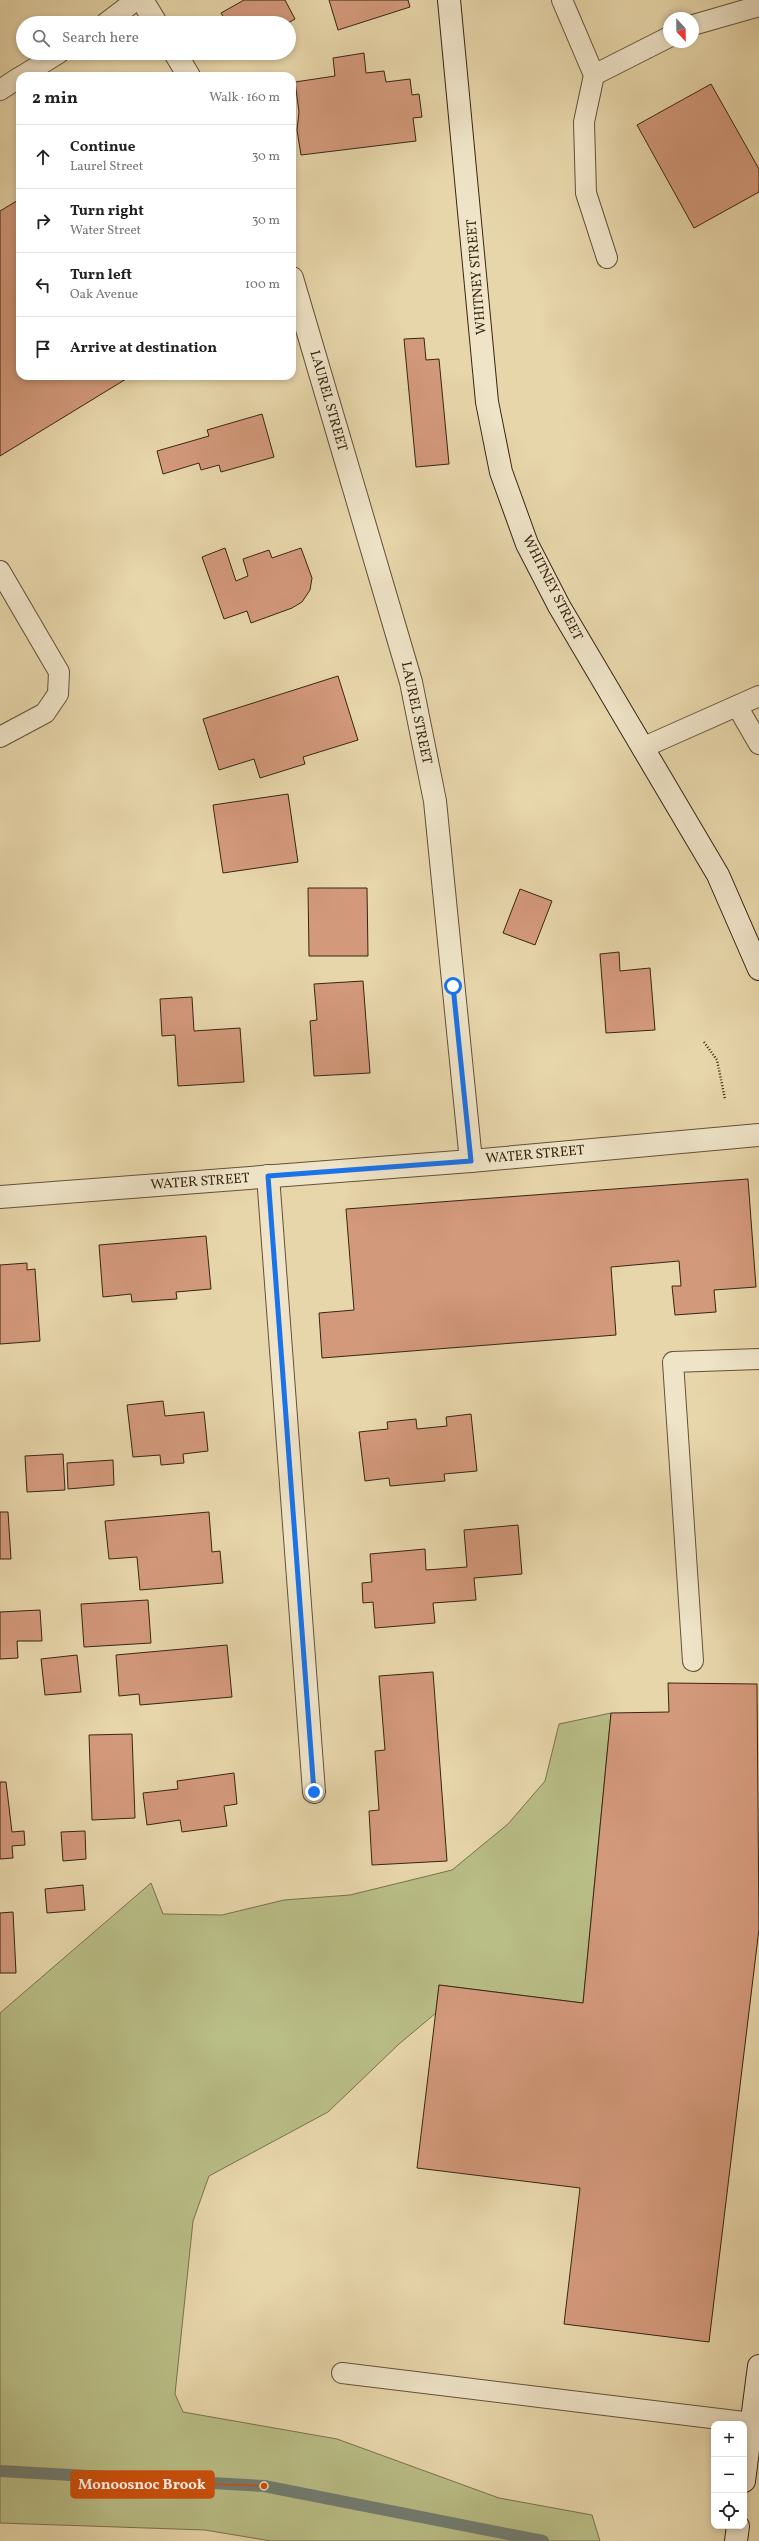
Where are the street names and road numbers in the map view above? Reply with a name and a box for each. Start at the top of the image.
street label: WHITNEY STREET [462,218,492,336]
street label: LAUREL STREET [304,348,352,454]
street label: WHITNEY STREET [517,532,587,644]
street label: LAUREL STREET [396,660,436,766]
street label: WATER STREET [485,1141,585,1169]
street label: WATER STREET [150,1169,250,1195]

